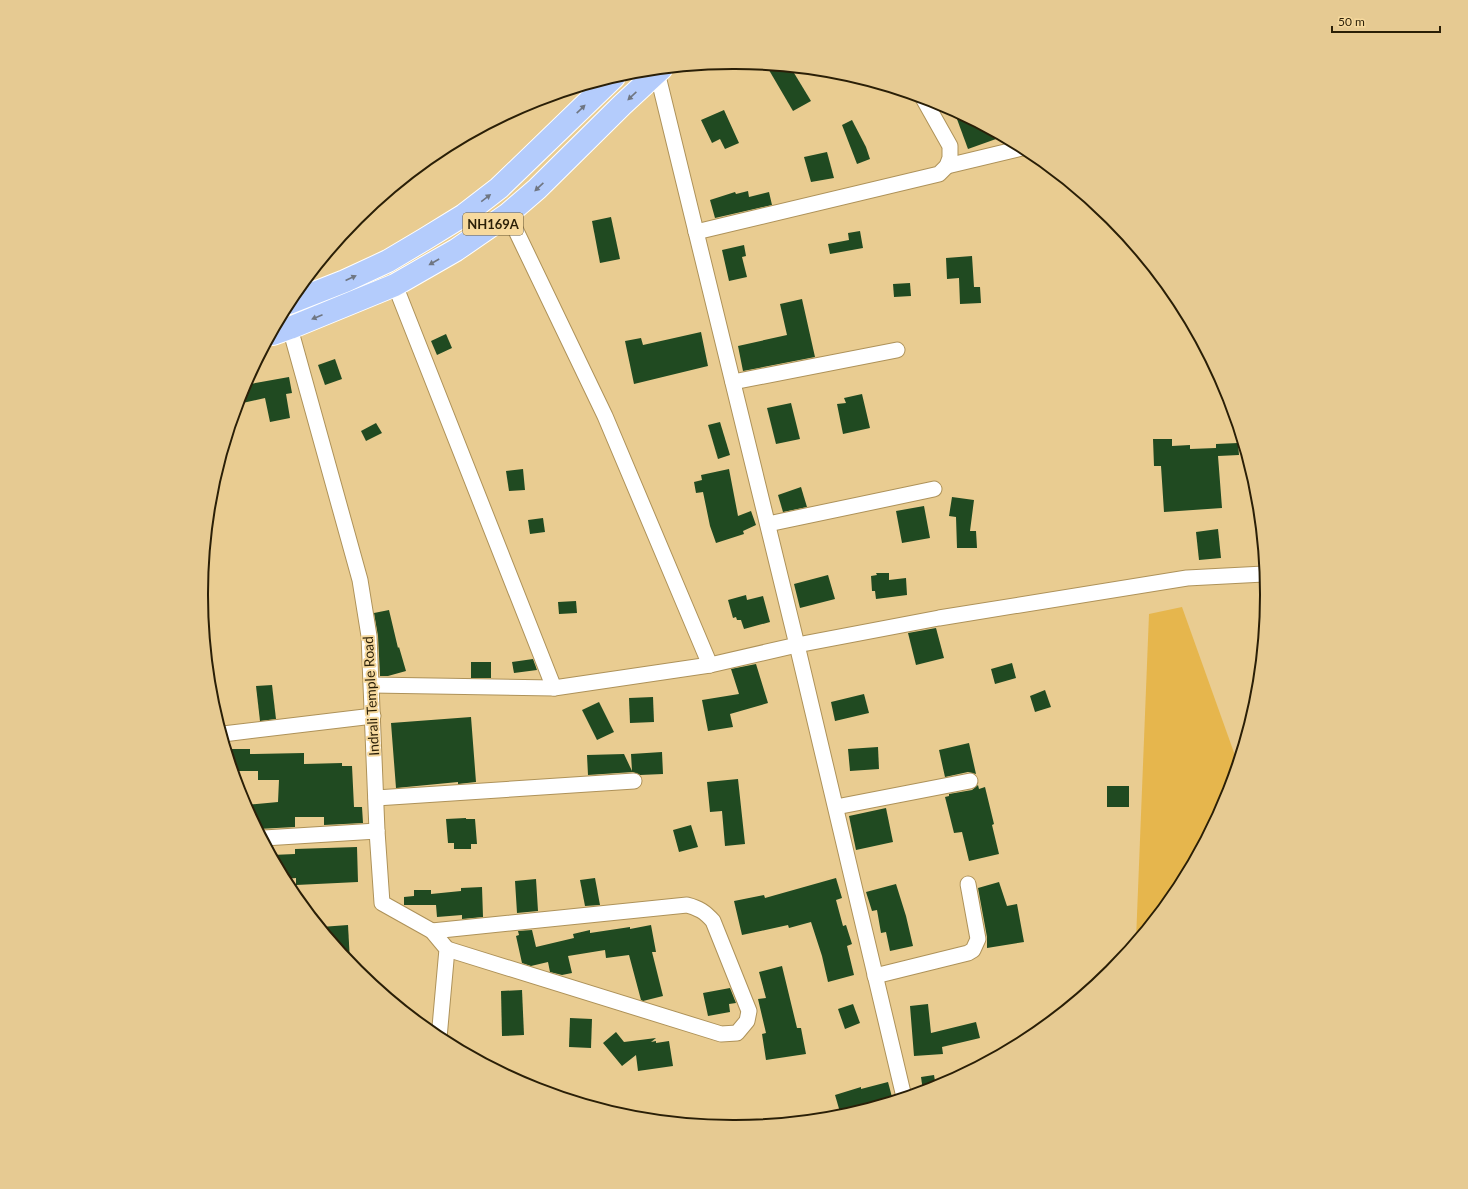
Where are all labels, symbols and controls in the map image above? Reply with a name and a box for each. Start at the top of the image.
scale bar [1332,8,1440,34]
text: 50 m [1338,14,1365,29]
one-way arrow [627,91,637,100]
one-way arrow [576,104,586,114]
one-way arrow [535,182,544,191]
one-way arrow [481,193,492,202]
road number: NH169A [463,213,523,235]
one-way arrow [428,259,440,266]
one-way arrow [345,275,357,281]
one-way arrow [310,315,322,321]
street label: Indrali Temple Road [359,636,382,756]

